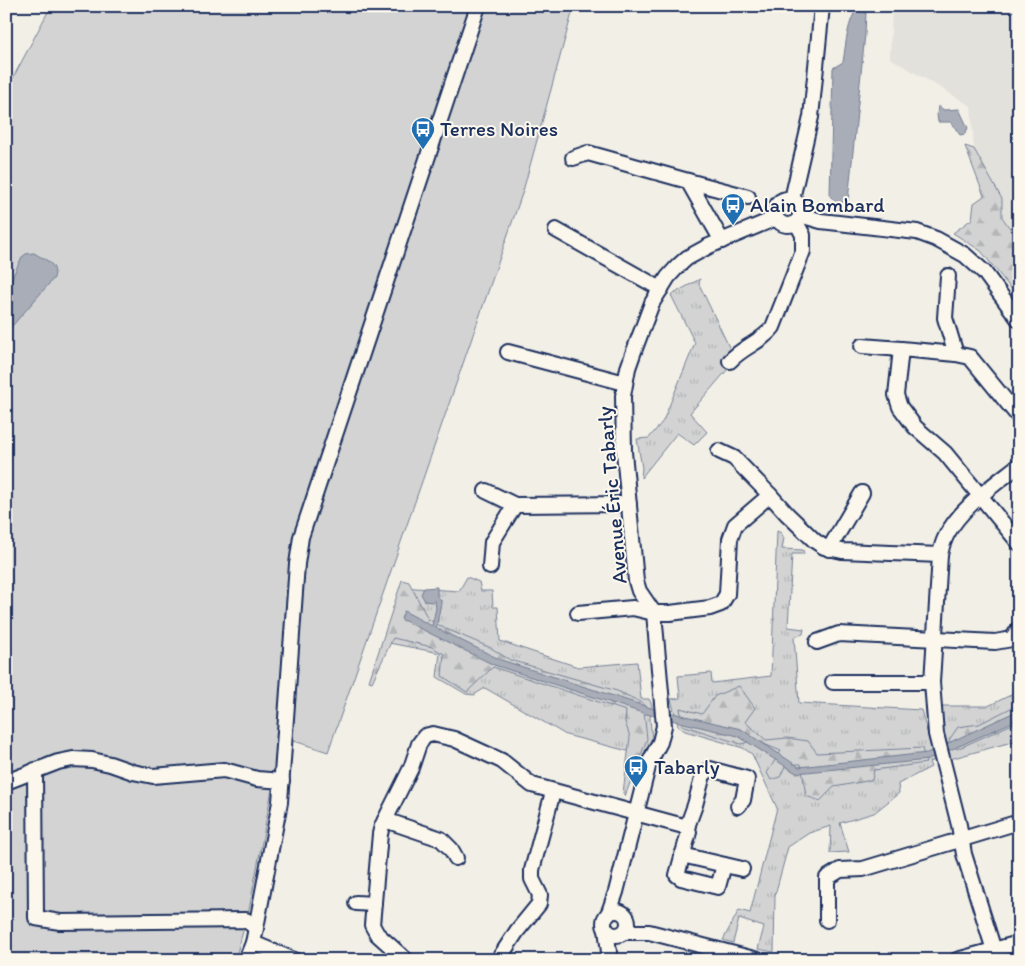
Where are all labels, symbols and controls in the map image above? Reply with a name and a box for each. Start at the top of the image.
bus stop icon: Terres Noires [410,116,436,150]
place label: Terres Noires [440,116,558,141]
bus stop icon: Alain Bombard [720,192,746,226]
place label: Alain Bombard [750,192,885,217]
street label: Avenue Éric Tabarly [591,405,632,585]
bus stop icon: Tabarly [623,754,649,788]
place label: Tabarly [654,754,720,779]

